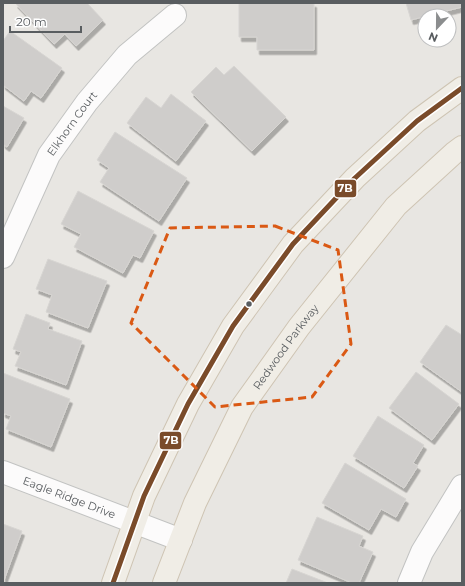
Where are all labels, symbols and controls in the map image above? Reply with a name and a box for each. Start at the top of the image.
scale bar [10,8,81,34]
north arrow [417,8,457,48]
text: 20 m [16,14,47,29]
text: N [427,29,440,45]
street label: Elkhorn Court [44,88,101,159]
line badge: 7B [334,179,357,198]
text: 7B [337,181,353,195]
unlabelled marker [244,299,254,309]
street label: Redwood Parkway [250,301,322,392]
line badge: 7B [159,431,182,450]
text: 7B [163,433,179,447]
street label: Eagle Ridge Drive [21,473,118,522]

